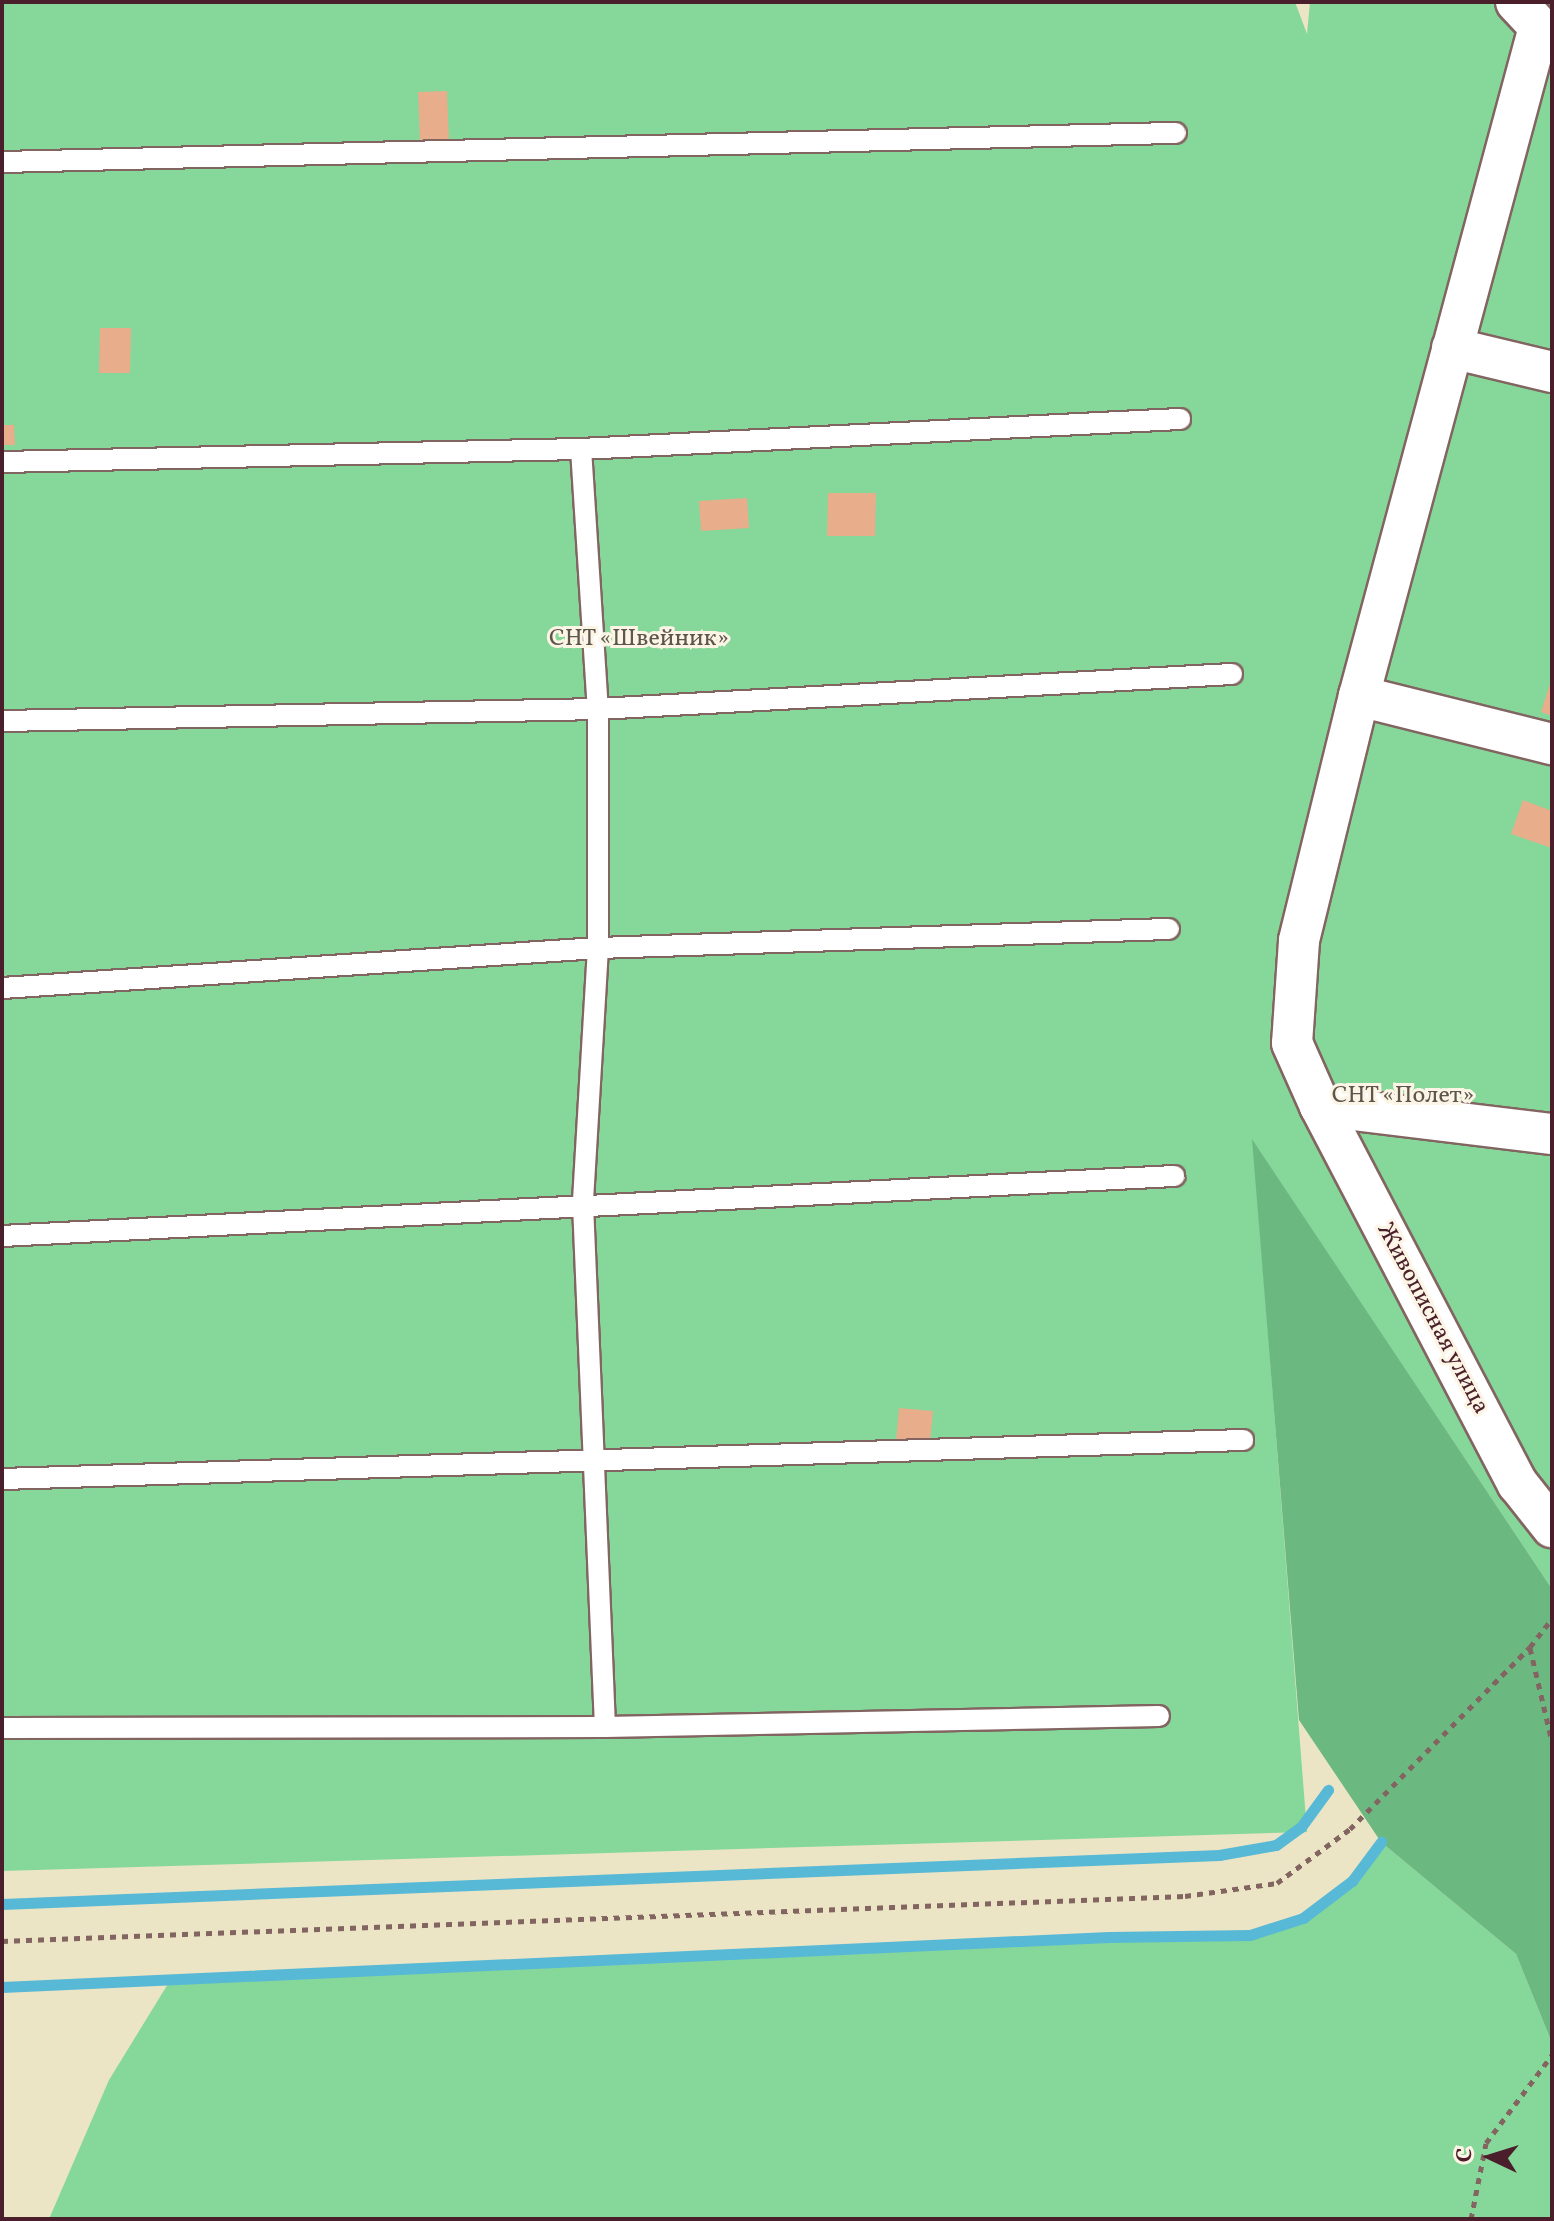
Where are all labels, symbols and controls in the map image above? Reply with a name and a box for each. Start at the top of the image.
park label: СНТ «Швейник» [548,626,730,654]
park label: СНТ «Полет» [1331,1083,1475,1111]
street label: Живописная улица [1369,1218,1495,1420]
north arrow [1450,2117,1530,2197]
text: С [1450,2147,1482,2163]

